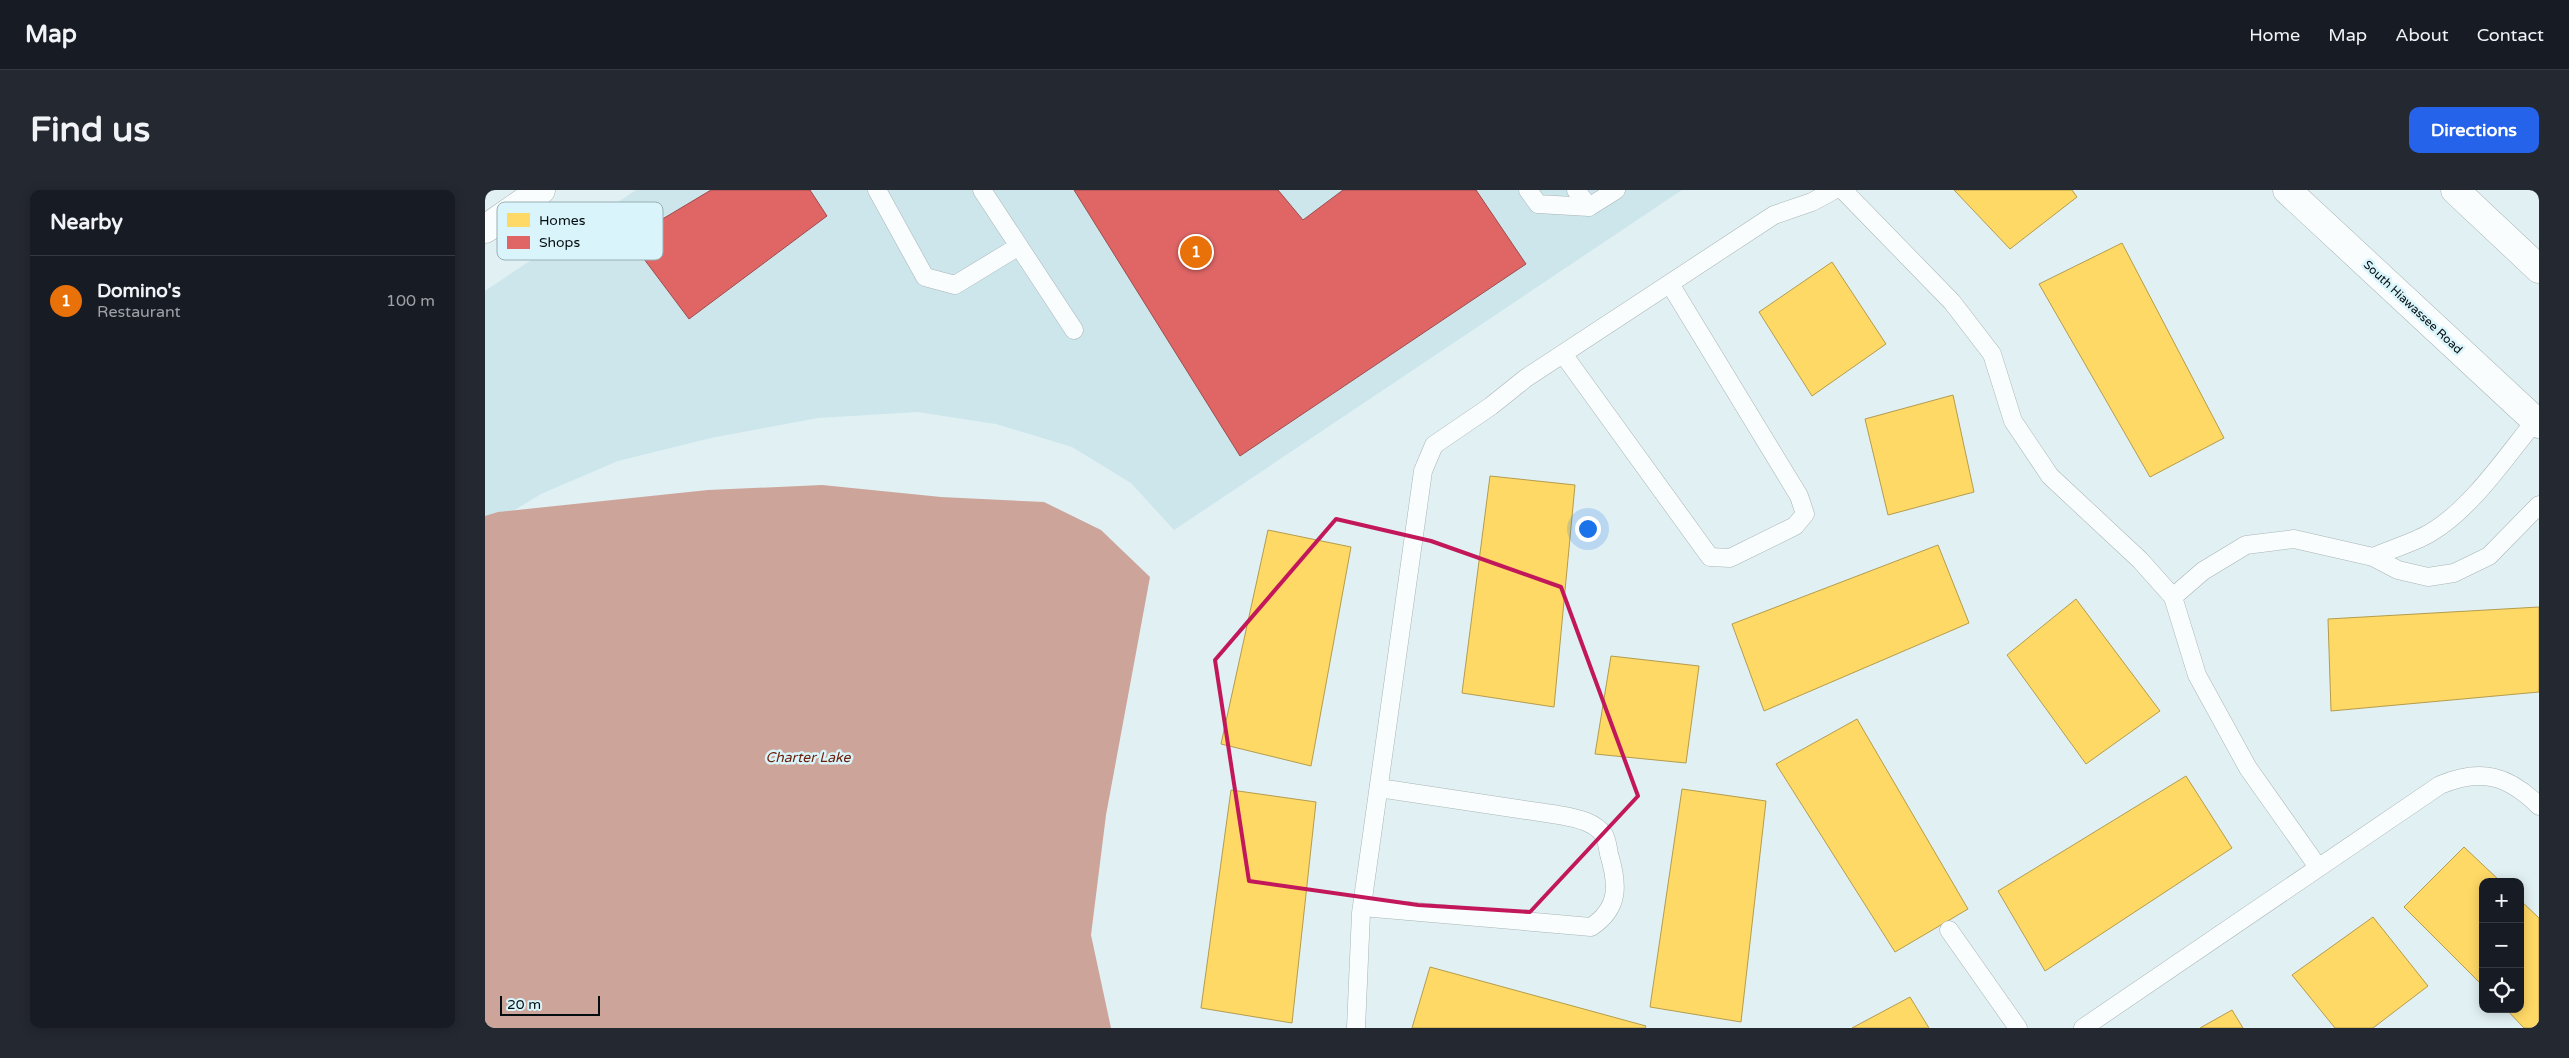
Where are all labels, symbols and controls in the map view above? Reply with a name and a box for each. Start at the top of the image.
text: Map [25,20,77,49]
text: Home [2249,24,2300,46]
text: Map [2328,24,2367,46]
text: About [2395,24,2449,46]
text: Contact [2477,24,2544,46]
button: Directions [2409,107,2539,153]
text: Find us [30,109,150,151]
legend [497,202,663,260]
text: Nearby [50,210,123,235]
text: Homes [539,212,586,229]
pin: 1 [1180,233,1212,271]
text: Shops [539,234,580,251]
street label: South Hiawassee Road [2361,258,2465,356]
text: Domino's [97,280,181,302]
text: 1 [61,291,71,311]
text: 100 m [386,291,435,311]
text: Restaurant [97,302,181,322]
your location [1575,516,1601,542]
water label: Charter Lake [765,749,852,766]
map controls [2479,878,2524,1013]
button: + [2479,878,2524,923]
button: − [2479,923,2524,968]
button: locate [2479,968,2524,1013]
scale bar [500,993,600,1016]
text: 20 m [507,996,541,1013]

